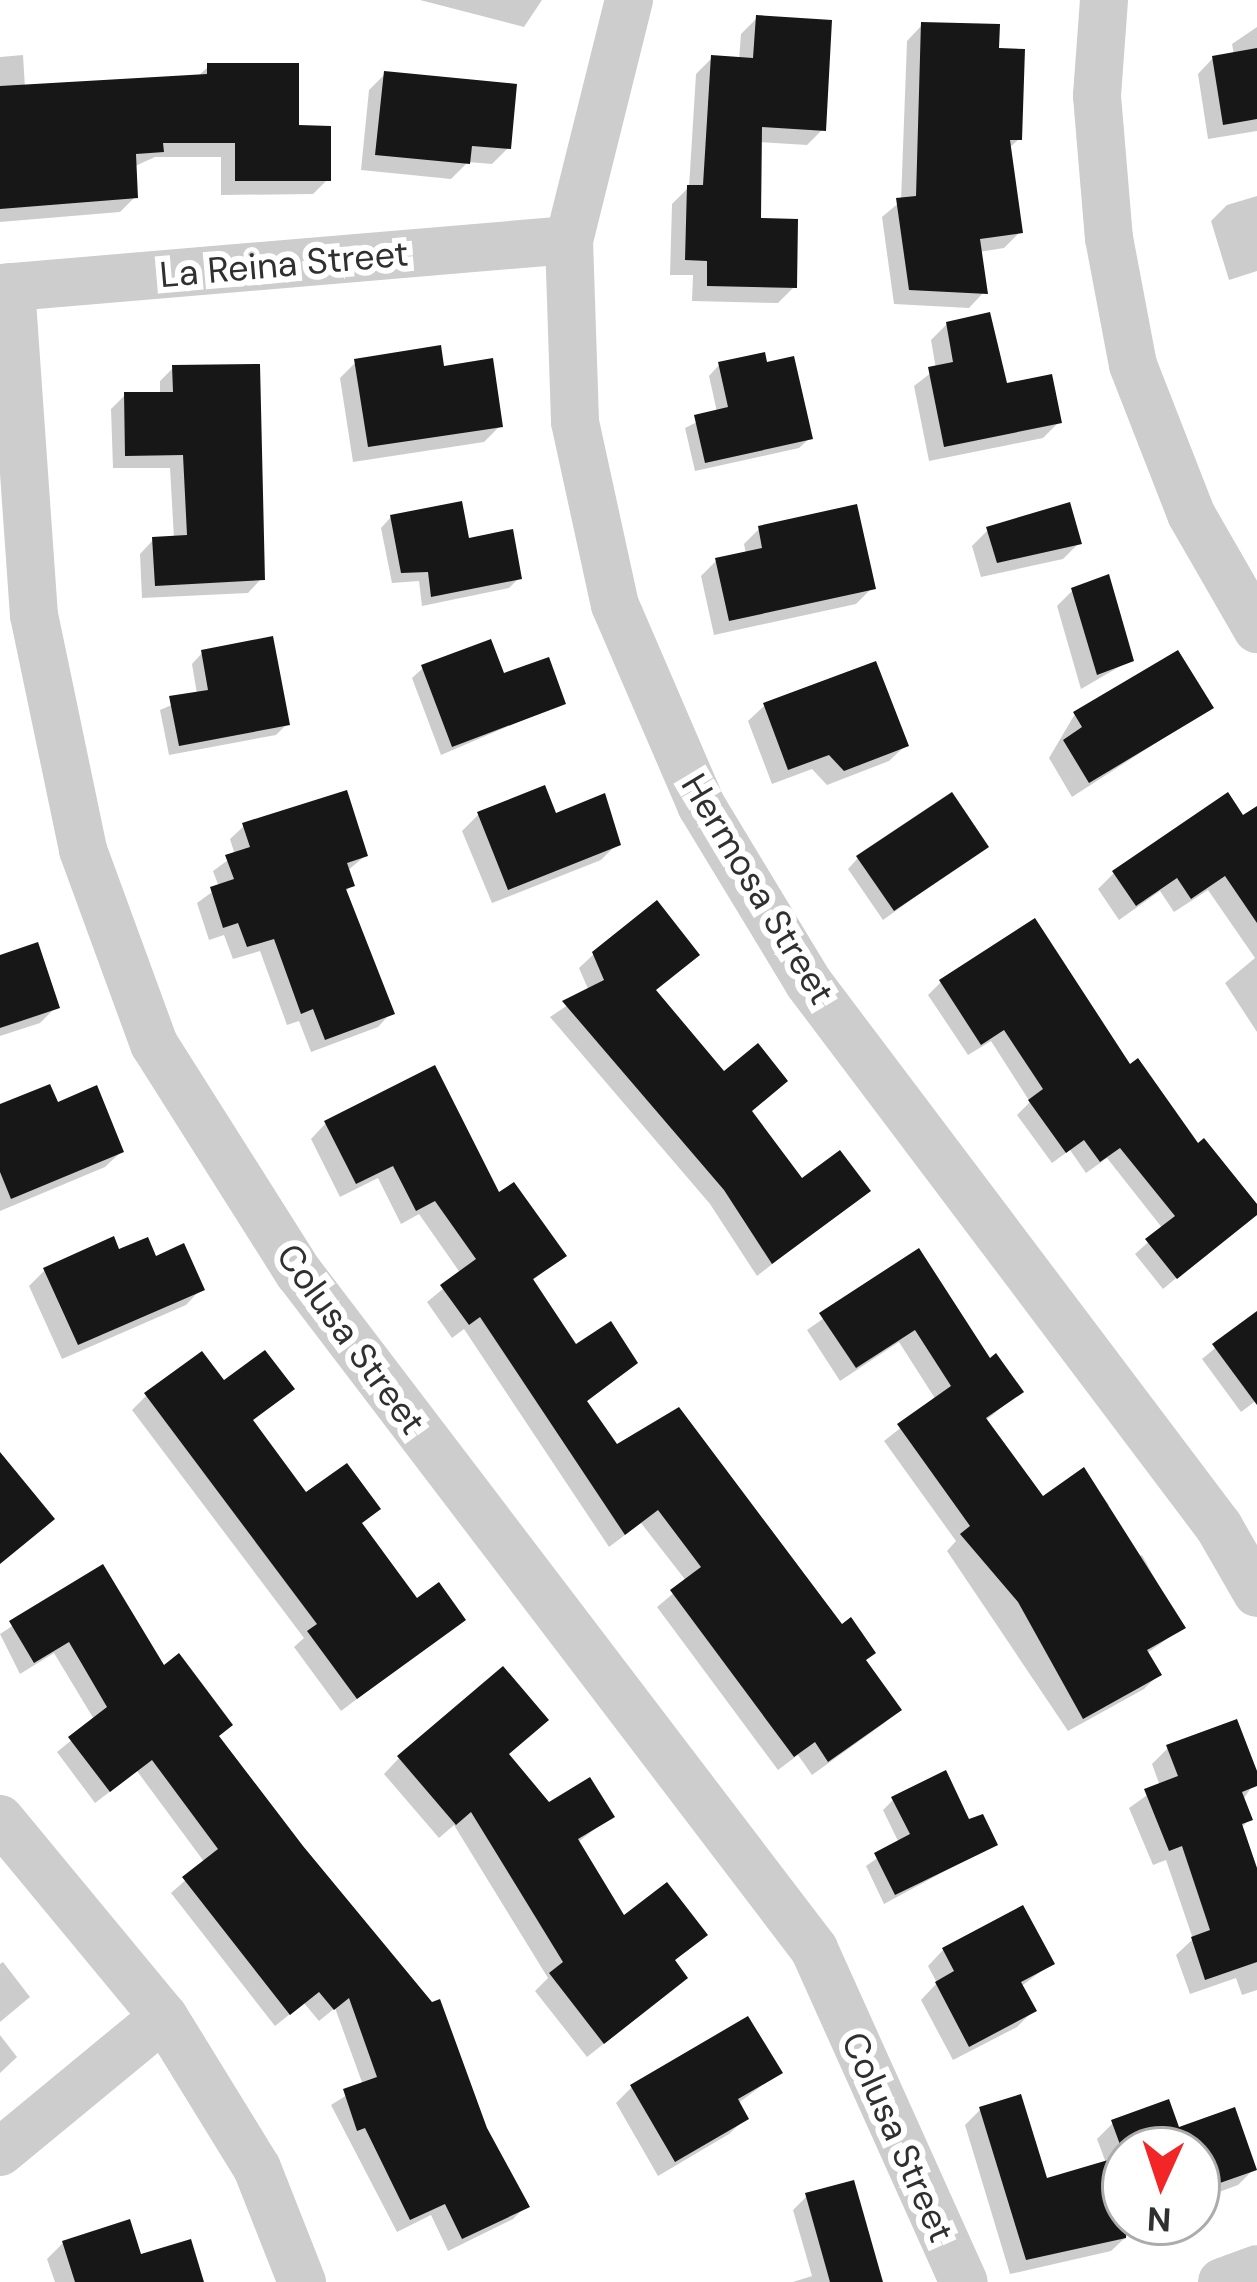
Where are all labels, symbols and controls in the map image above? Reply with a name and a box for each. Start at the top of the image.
street label: La Reina Street [158,232,410,296]
street label: Hermosa Street [672,766,844,1012]
street label: Colusa Street [267,1235,435,1443]
street label: Colusa Street [832,2025,964,2249]
north arrow [1101,2126,1221,2246]
text: N [1146,2197,1172,2242]

